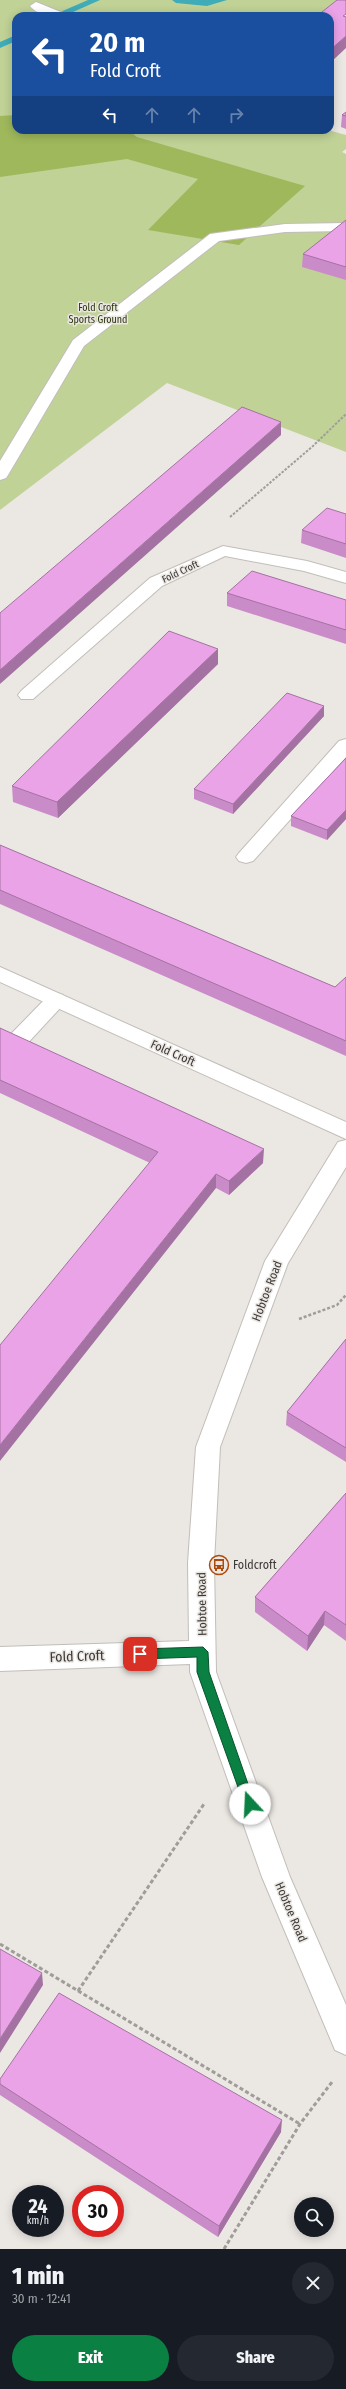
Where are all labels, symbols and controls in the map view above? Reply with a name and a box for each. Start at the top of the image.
text: 20 m [90,26,145,59]
icon: left [24,28,76,80]
text: Fold Croft [90,60,161,82]
icon: left [99,104,121,126]
icon: ahead [141,104,163,126]
icon: ahead [183,104,205,126]
icon: right [225,104,247,126]
park label: Fold Croft Sports Ground [69,302,127,326]
street label: Fold Croft [160,558,201,586]
street label: Fold Croft [149,1037,197,1069]
street label: Hobtoe Road [249,1259,285,1323]
bus stop icon: Foldcroft [208,1554,230,1576]
place label: Foldcroft [233,1558,277,1572]
street label: Hobtoe Road [194,1572,210,1636]
pin [123,1637,157,1671]
icon: arrive [129,1643,151,1665]
street label: Fold Croft [49,1647,105,1666]
position arrow [229,1783,271,1825]
street label: Hobtoe Road [272,1880,310,1944]
speed limit sign: 30 [72,2185,124,2237]
text: 24 [28,2194,48,2218]
map controls [294,2197,334,2237]
button: search [294,2197,334,2237]
text: km/h [27,2215,49,2227]
text: 1 min [12,2262,64,2290]
button: close [292,2262,334,2304]
text: 30 m · 12:41 [12,2291,71,2306]
button: Exit [12,2335,169,2381]
button: Share [177,2335,334,2381]

